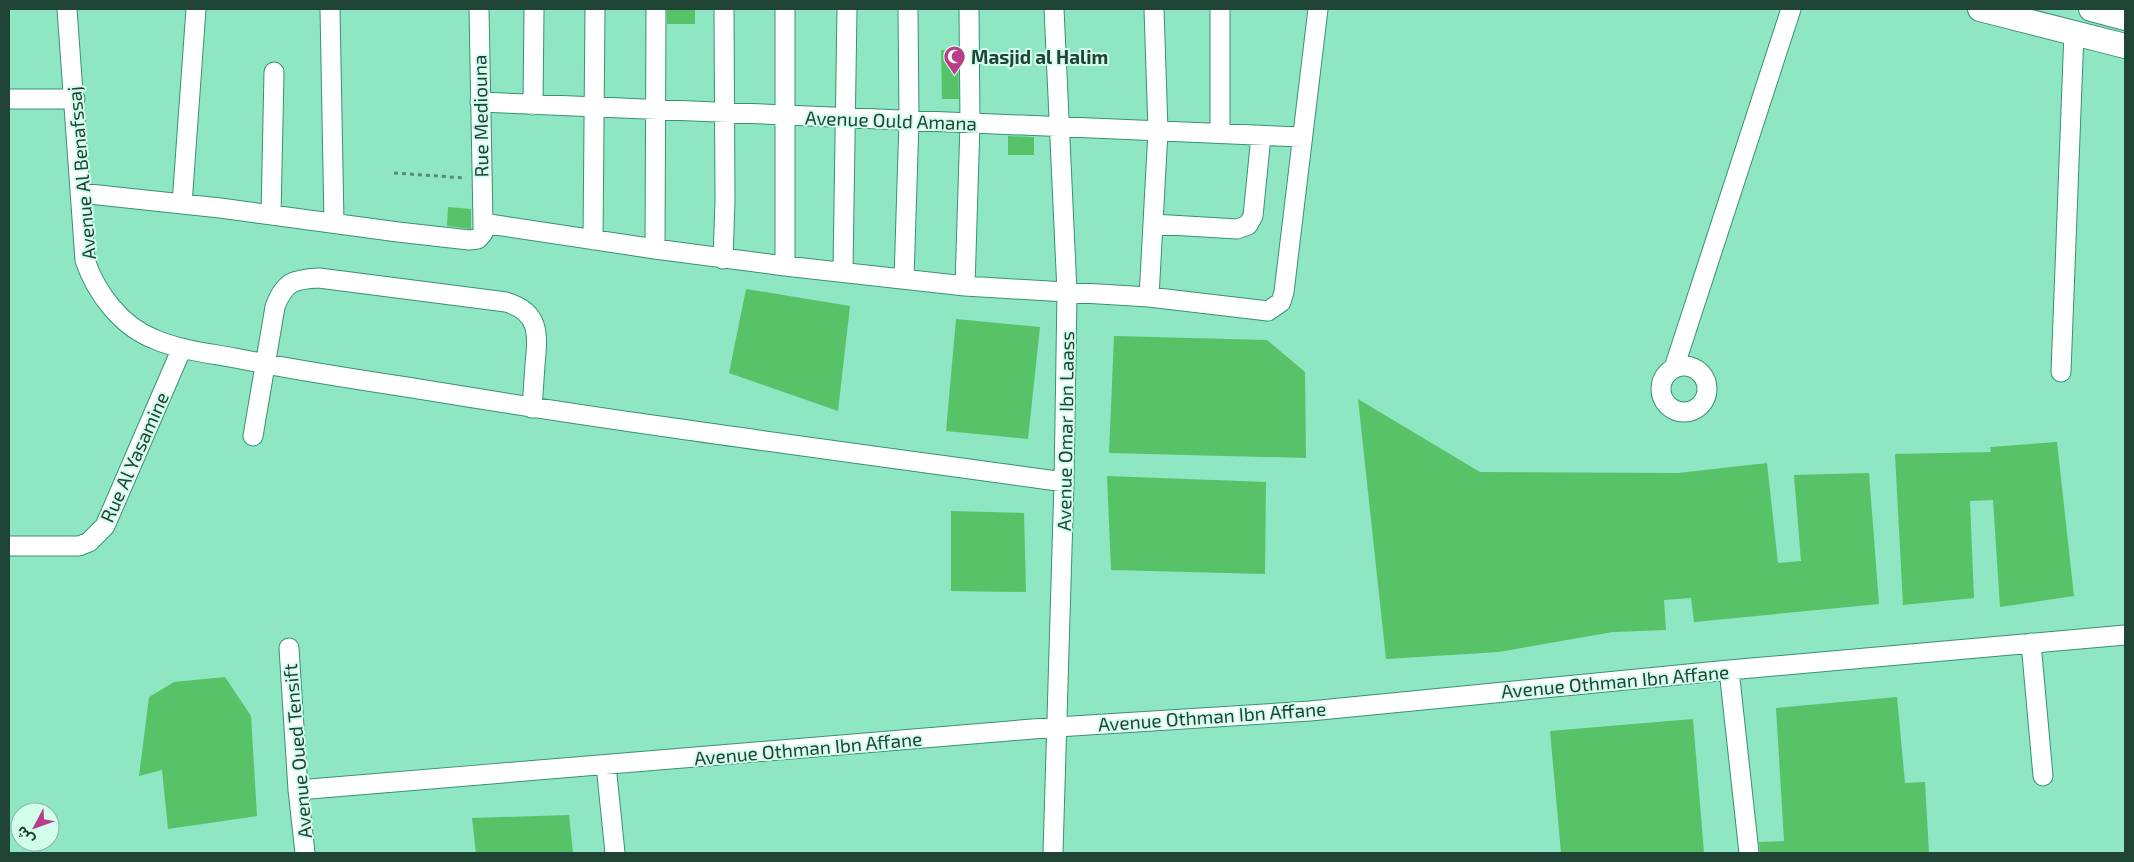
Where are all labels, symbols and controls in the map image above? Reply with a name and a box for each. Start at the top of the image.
mosque icon: Masjid al Halim [943,44,967,75]
place label: Masjid al Halim [971,45,1108,68]
street label: Rue Mediouna [467,55,493,177]
street label: Avenue Al Benafssaj [62,85,100,261]
street label: Avenue Ould Amana [805,106,977,134]
street label: Avenue Omar Ibn Laass [1052,331,1078,531]
street label: Rue Al Yasamine [95,388,173,526]
street label: Avenue Othman Ibn Affane [1500,660,1730,702]
street label: Avenue Oued Tensift [278,663,316,839]
street label: Avenue Othman Ibn Affane [1097,697,1327,735]
street label: Avenue Othman Ibn Affane [693,727,923,769]
north arrow [10,802,60,852]
text: ش [12,823,38,849]

